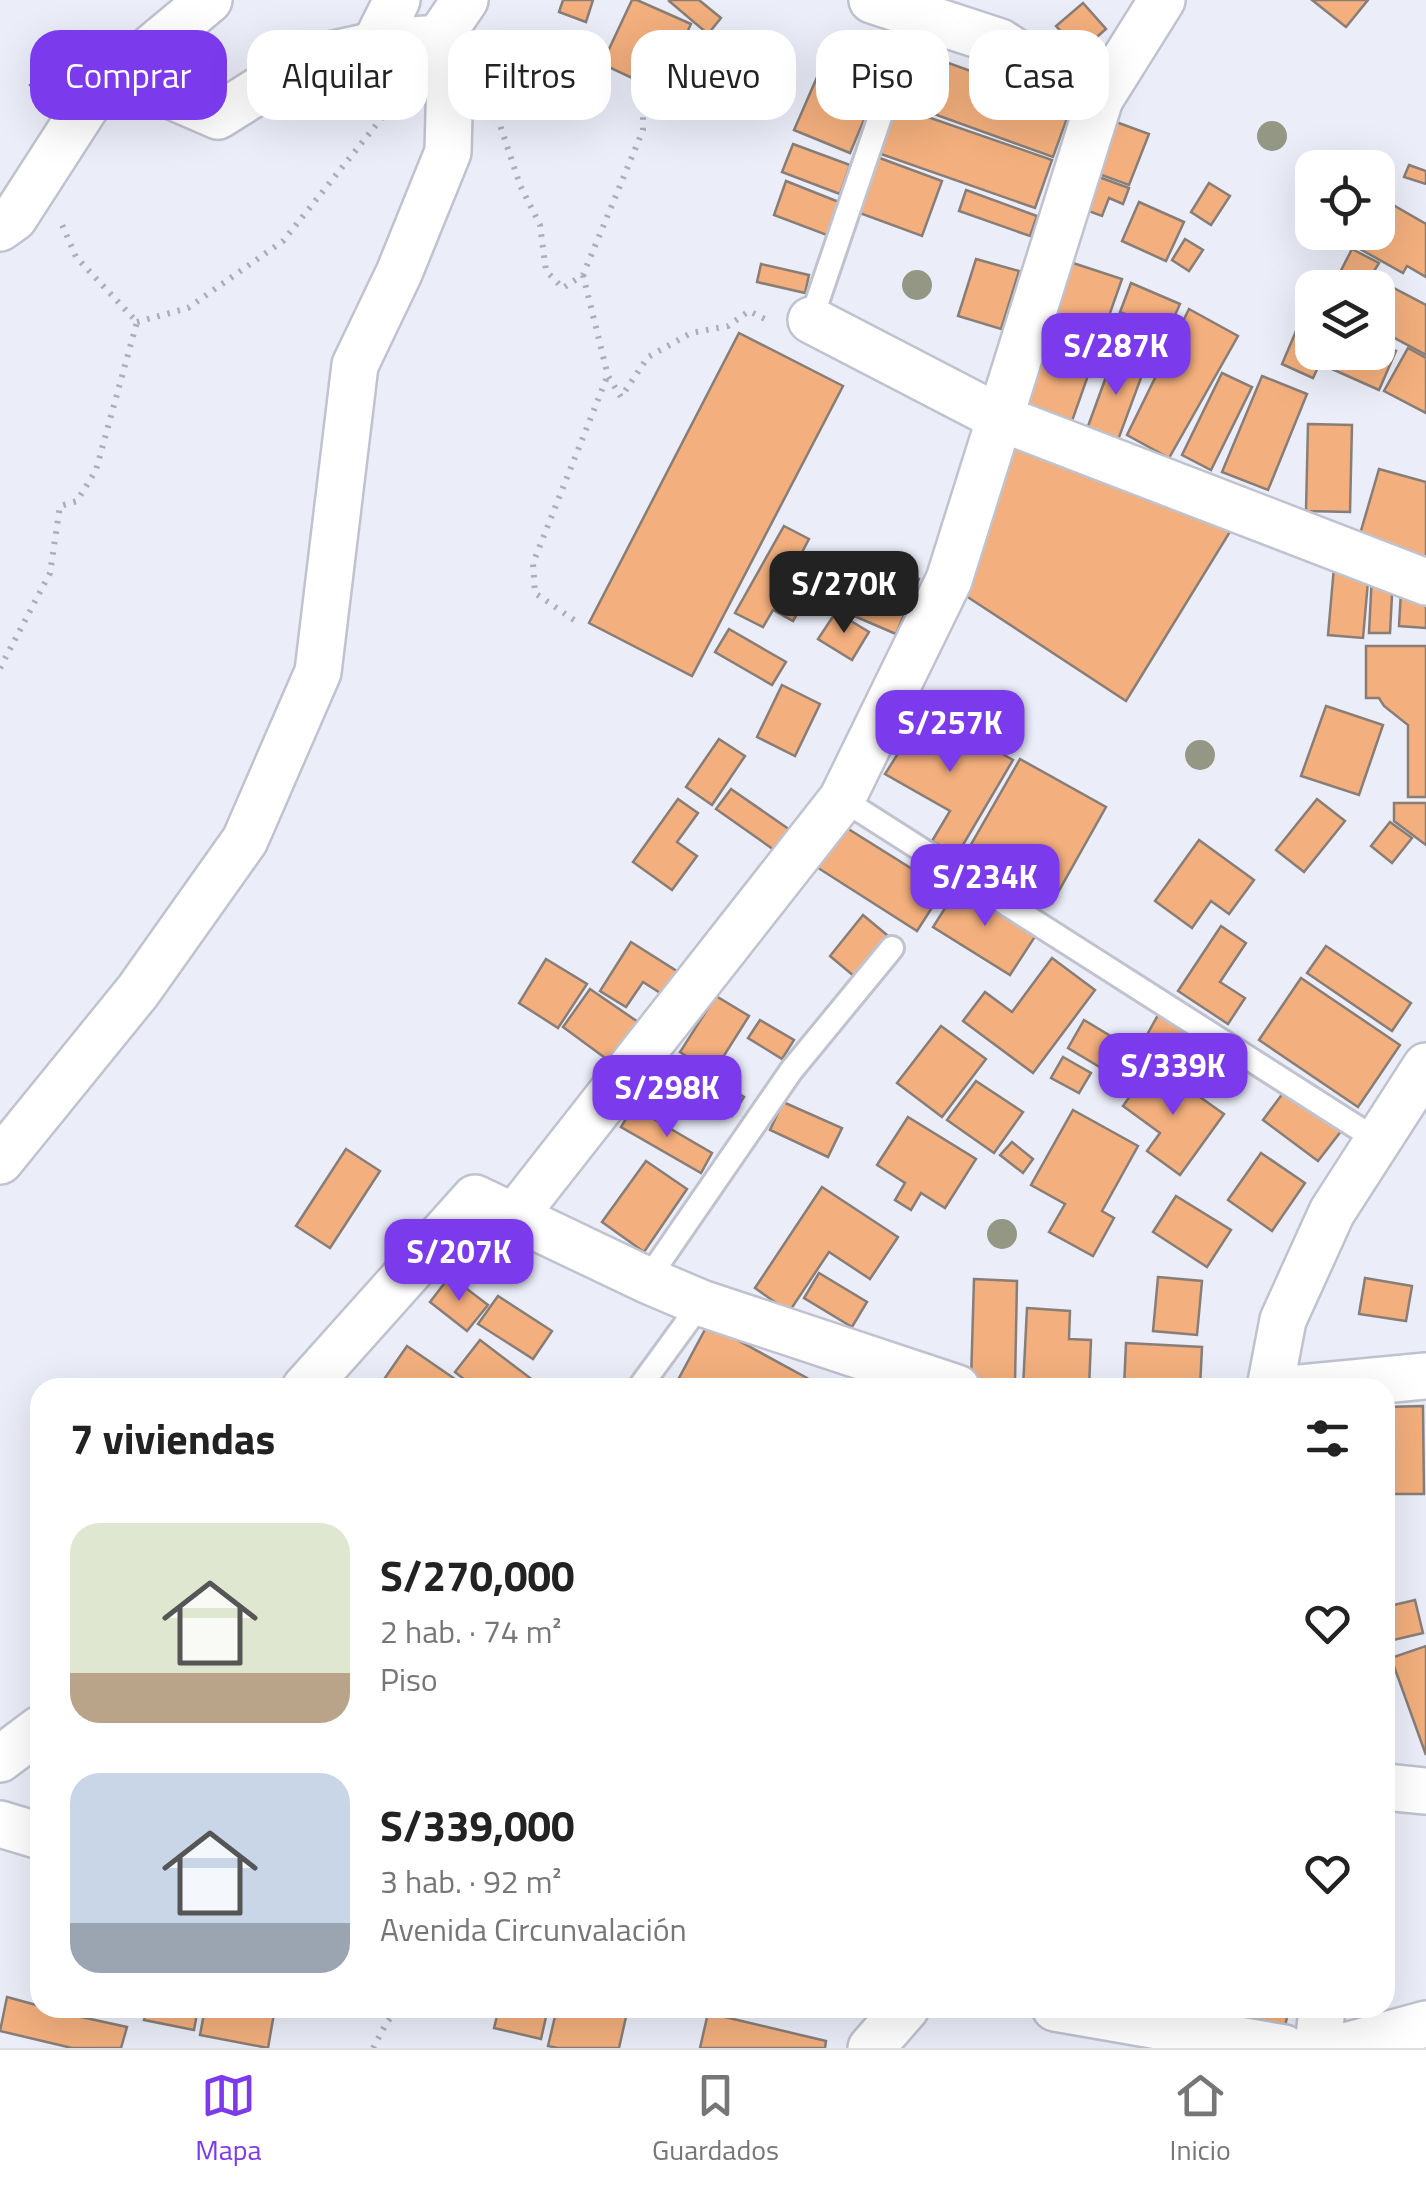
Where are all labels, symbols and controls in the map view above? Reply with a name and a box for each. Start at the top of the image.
chip: Comprar [30,30,227,120]
chip: Alquilar [247,30,428,120]
chip: Filtros [448,30,611,120]
chip: Nuevo [631,30,796,120]
chip: Piso [816,30,949,120]
chip: Casa [969,30,1109,120]
map controls [1295,150,1395,370]
button: locate [1295,150,1395,250]
button: layers [1295,270,1395,370]
pin: S/287K [1035,313,1197,398]
text: S/287K [1063,321,1169,369]
pin: S/270K [763,551,925,636]
text: S/270K [791,559,897,607]
pin: S/257K [869,690,1031,775]
text: S/257K [897,698,1003,746]
pin: S/234K [904,844,1066,929]
text: S/234K [932,852,1038,900]
pin: S/339K [1092,1033,1254,1118]
text: S/339K [1120,1041,1226,1089]
pin: S/298K [586,1055,748,1140]
text: S/298K [614,1063,720,1111]
pin: S/207K [378,1219,540,1304]
text: S/207K [406,1227,512,1275]
text: 7 viviendas [70,1406,275,1470]
icon: filters [1300,1411,1355,1466]
text: S/270,000 [380,1543,575,1607]
icon: home [150,1563,270,1683]
icon: heart [1300,1596,1355,1651]
text: 2 hab. · 74 m² [380,1607,562,1655]
text: Piso [380,1655,438,1703]
text: S/339,000 [380,1793,575,1857]
icon: home [150,1813,270,1933]
icon: heart [1300,1846,1355,1901]
text: 3 hab. · 92 m² [380,1857,562,1905]
text: Avenida Circunvalación [380,1905,687,1953]
tab: Mapa [195,2068,262,2171]
tab: Guardados [652,2068,779,2171]
tab: Inicio [1170,2068,1231,2171]

